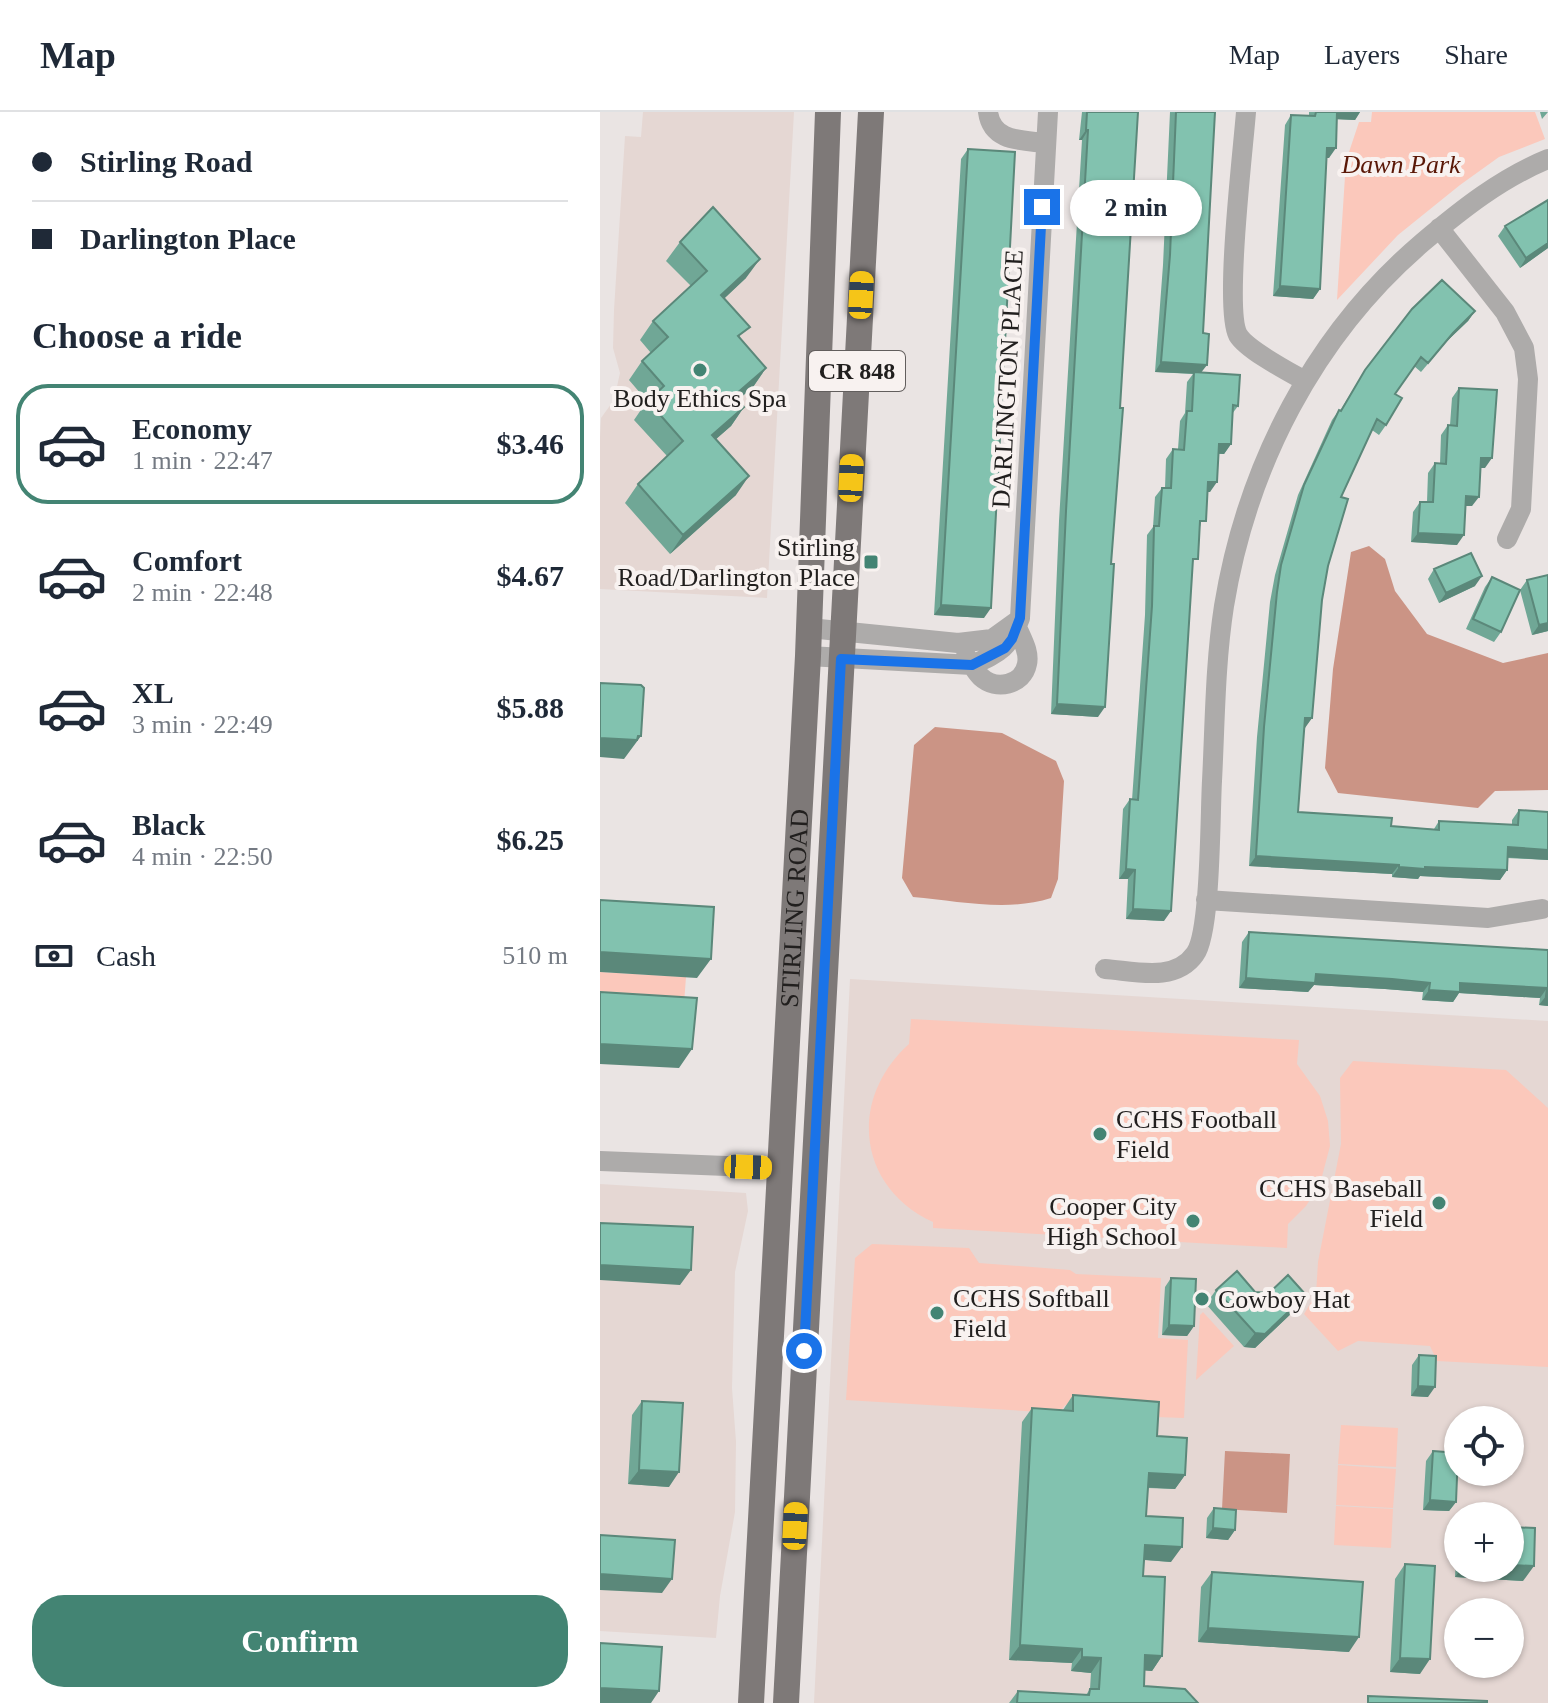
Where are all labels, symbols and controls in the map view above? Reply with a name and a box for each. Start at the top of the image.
text: Map [40,34,116,76]
text: Map [1229,39,1280,70]
text: Layers [1324,39,1400,70]
text: Share [1444,39,1508,70]
text: Stirling Road [80,145,253,178]
park label: Dawn Park [1340,150,1461,179]
callout: 2 min [1070,179,1202,235]
route end [1024,189,1060,225]
text: 2 min [1105,193,1167,222]
text: Darlington Place [80,222,296,255]
street label: DARLINGTON PLACE [986,249,1029,509]
car [848,270,874,320]
text: Choose a ride [32,316,242,356]
road number: CR 848 [809,351,905,391]
marker: Body Ethics Spa [691,361,709,379]
place label: Body Ethics Spa [613,384,787,413]
icon: car [36,408,108,480]
text: Economy [132,412,252,445]
text: $3.46 [497,427,564,460]
text: 1 min · 22:47 [132,446,273,475]
car [838,453,864,503]
place label: Stirling Road/Darlington Place [617,533,855,592]
icon: car [36,540,108,612]
text: Comfort [132,544,242,577]
marker: Stirling Road/Darlington Place [862,553,880,571]
text: $4.67 [497,559,564,592]
text: 2 min · 22:48 [132,578,273,607]
icon: car [36,672,108,744]
text: XL [132,676,174,709]
text: $5.88 [497,691,564,724]
text: 3 min · 22:49 [132,710,273,739]
icon: car [36,804,108,876]
text: Black [132,808,205,841]
street label: STIRLING ROAD [775,808,815,1008]
text: $6.25 [497,823,564,856]
text: 4 min · 22:50 [132,842,273,871]
icon: cash [32,934,76,978]
text: Cash [96,939,156,972]
text: 510 m [502,941,568,970]
place label: CCHS Football Field [1116,1105,1277,1164]
marker: CCHS Football Field [1091,1125,1109,1143]
car [724,1154,772,1180]
place label: CCHS Baseball Field [1259,1174,1423,1233]
place label: Cooper City High School [1046,1192,1177,1251]
marker: CCHS Baseball Field [1430,1194,1448,1212]
marker: Cooper City High School [1184,1212,1202,1230]
place label: CCHS Softball Field [953,1284,1110,1343]
place label: Cowboy Hat [1218,1285,1351,1314]
marker: Cowboy Hat [1193,1290,1211,1308]
marker: CCHS Softball Field [928,1304,946,1322]
route start [786,1333,822,1369]
map controls [1444,1406,1524,1678]
button: locate [1444,1406,1524,1486]
car [782,1501,808,1551]
button: + [1444,1502,1524,1582]
button: Confirm [32,1595,568,1687]
button: − [1444,1598,1524,1678]

